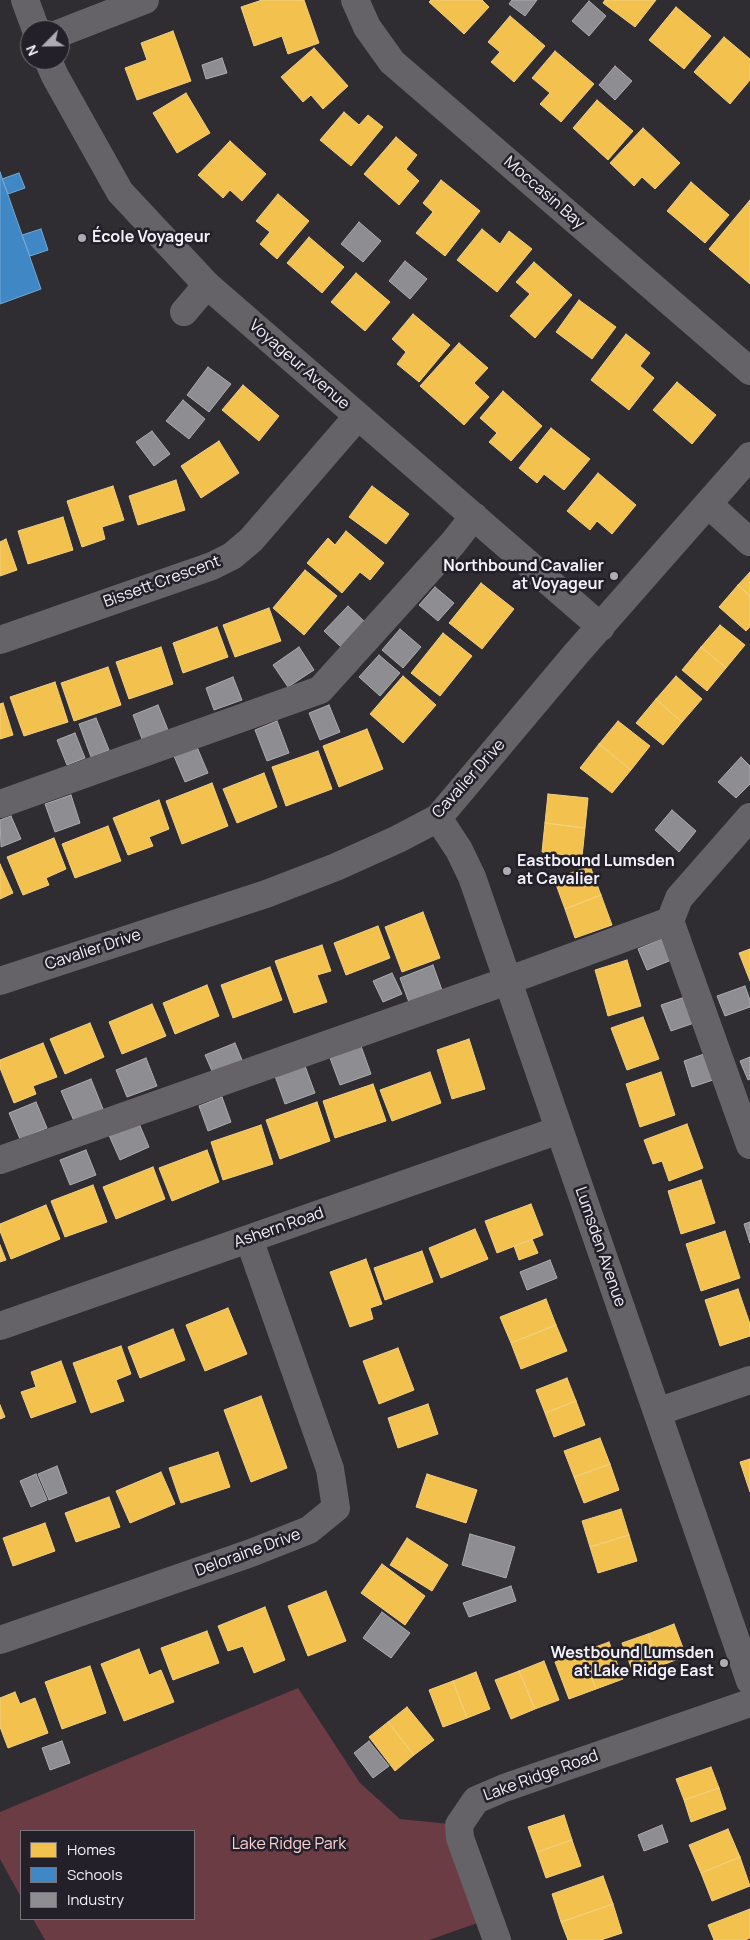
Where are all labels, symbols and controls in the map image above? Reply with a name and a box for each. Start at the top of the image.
north arrow [20,20,70,70]
text: N [21,42,42,59]
street label: Moccasin Bay [500,153,588,233]
place label: École Voyageur [92,228,210,248]
marker: École Voyageur [76,232,88,244]
street label: Voyageur Avenue [245,316,353,414]
street label: Bissett Crescent [101,552,223,612]
place label: Northbound Cavalier at Voyageur [443,557,604,595]
marker: Northbound Cavalier at Voyageur [608,570,620,582]
street label: Cavalier Drive [428,736,510,822]
place label: Eastbound Lumsden at Cavalier [517,852,675,890]
marker: Eastbound Lumsden at Cavalier [501,865,513,877]
street label: Cavalier Drive [43,925,143,975]
street label: Lumsden Avenue [570,1184,630,1310]
street label: Ashern Road [232,1204,326,1252]
street label: Deloraine Drive [193,1525,303,1581]
place label: Westbound Lumsden at Lake Ridge East [551,1644,714,1682]
marker: Westbound Lumsden at Lake Ridge East [718,1657,730,1669]
street label: Lake Ridge Road [481,1746,601,1806]
legend [20,1830,195,1920]
park label: Lake Ridge Park [232,1835,346,1855]
text: Homes [67,1839,115,1860]
text: Schools [67,1864,123,1885]
text: Industry [67,1889,124,1910]

